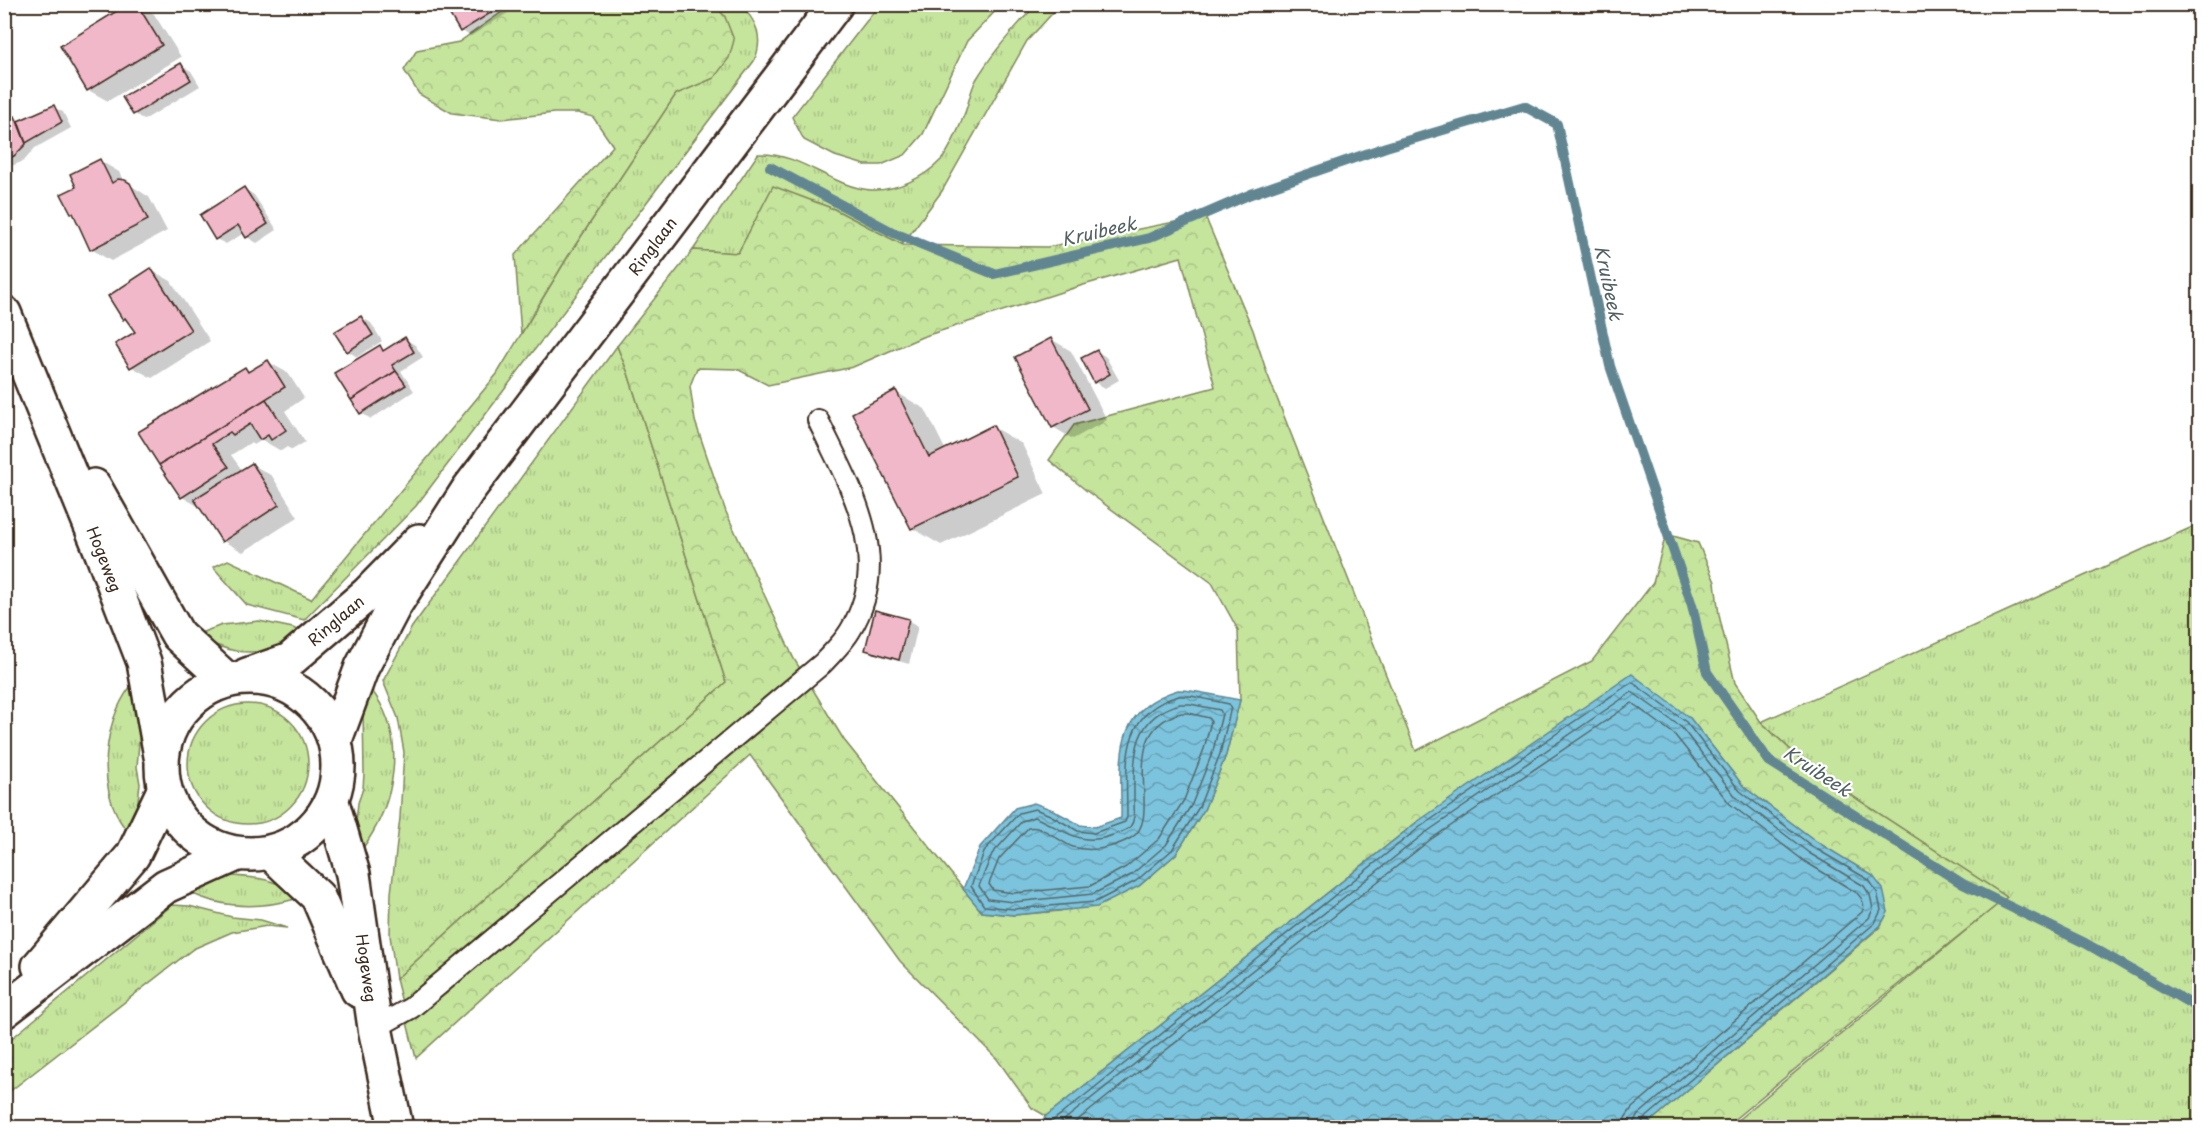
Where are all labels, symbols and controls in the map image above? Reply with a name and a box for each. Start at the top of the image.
water label: Kruibeek [1058,209,1140,252]
street label: Ringlaan [622,211,682,280]
water label: Kruibeek [1588,243,1631,324]
street label: Hogeweg [81,522,129,596]
street label: Ringlaan [302,589,369,651]
water label: Kruibeek [1778,739,1858,803]
street label: Hogeweg [351,932,384,1004]

